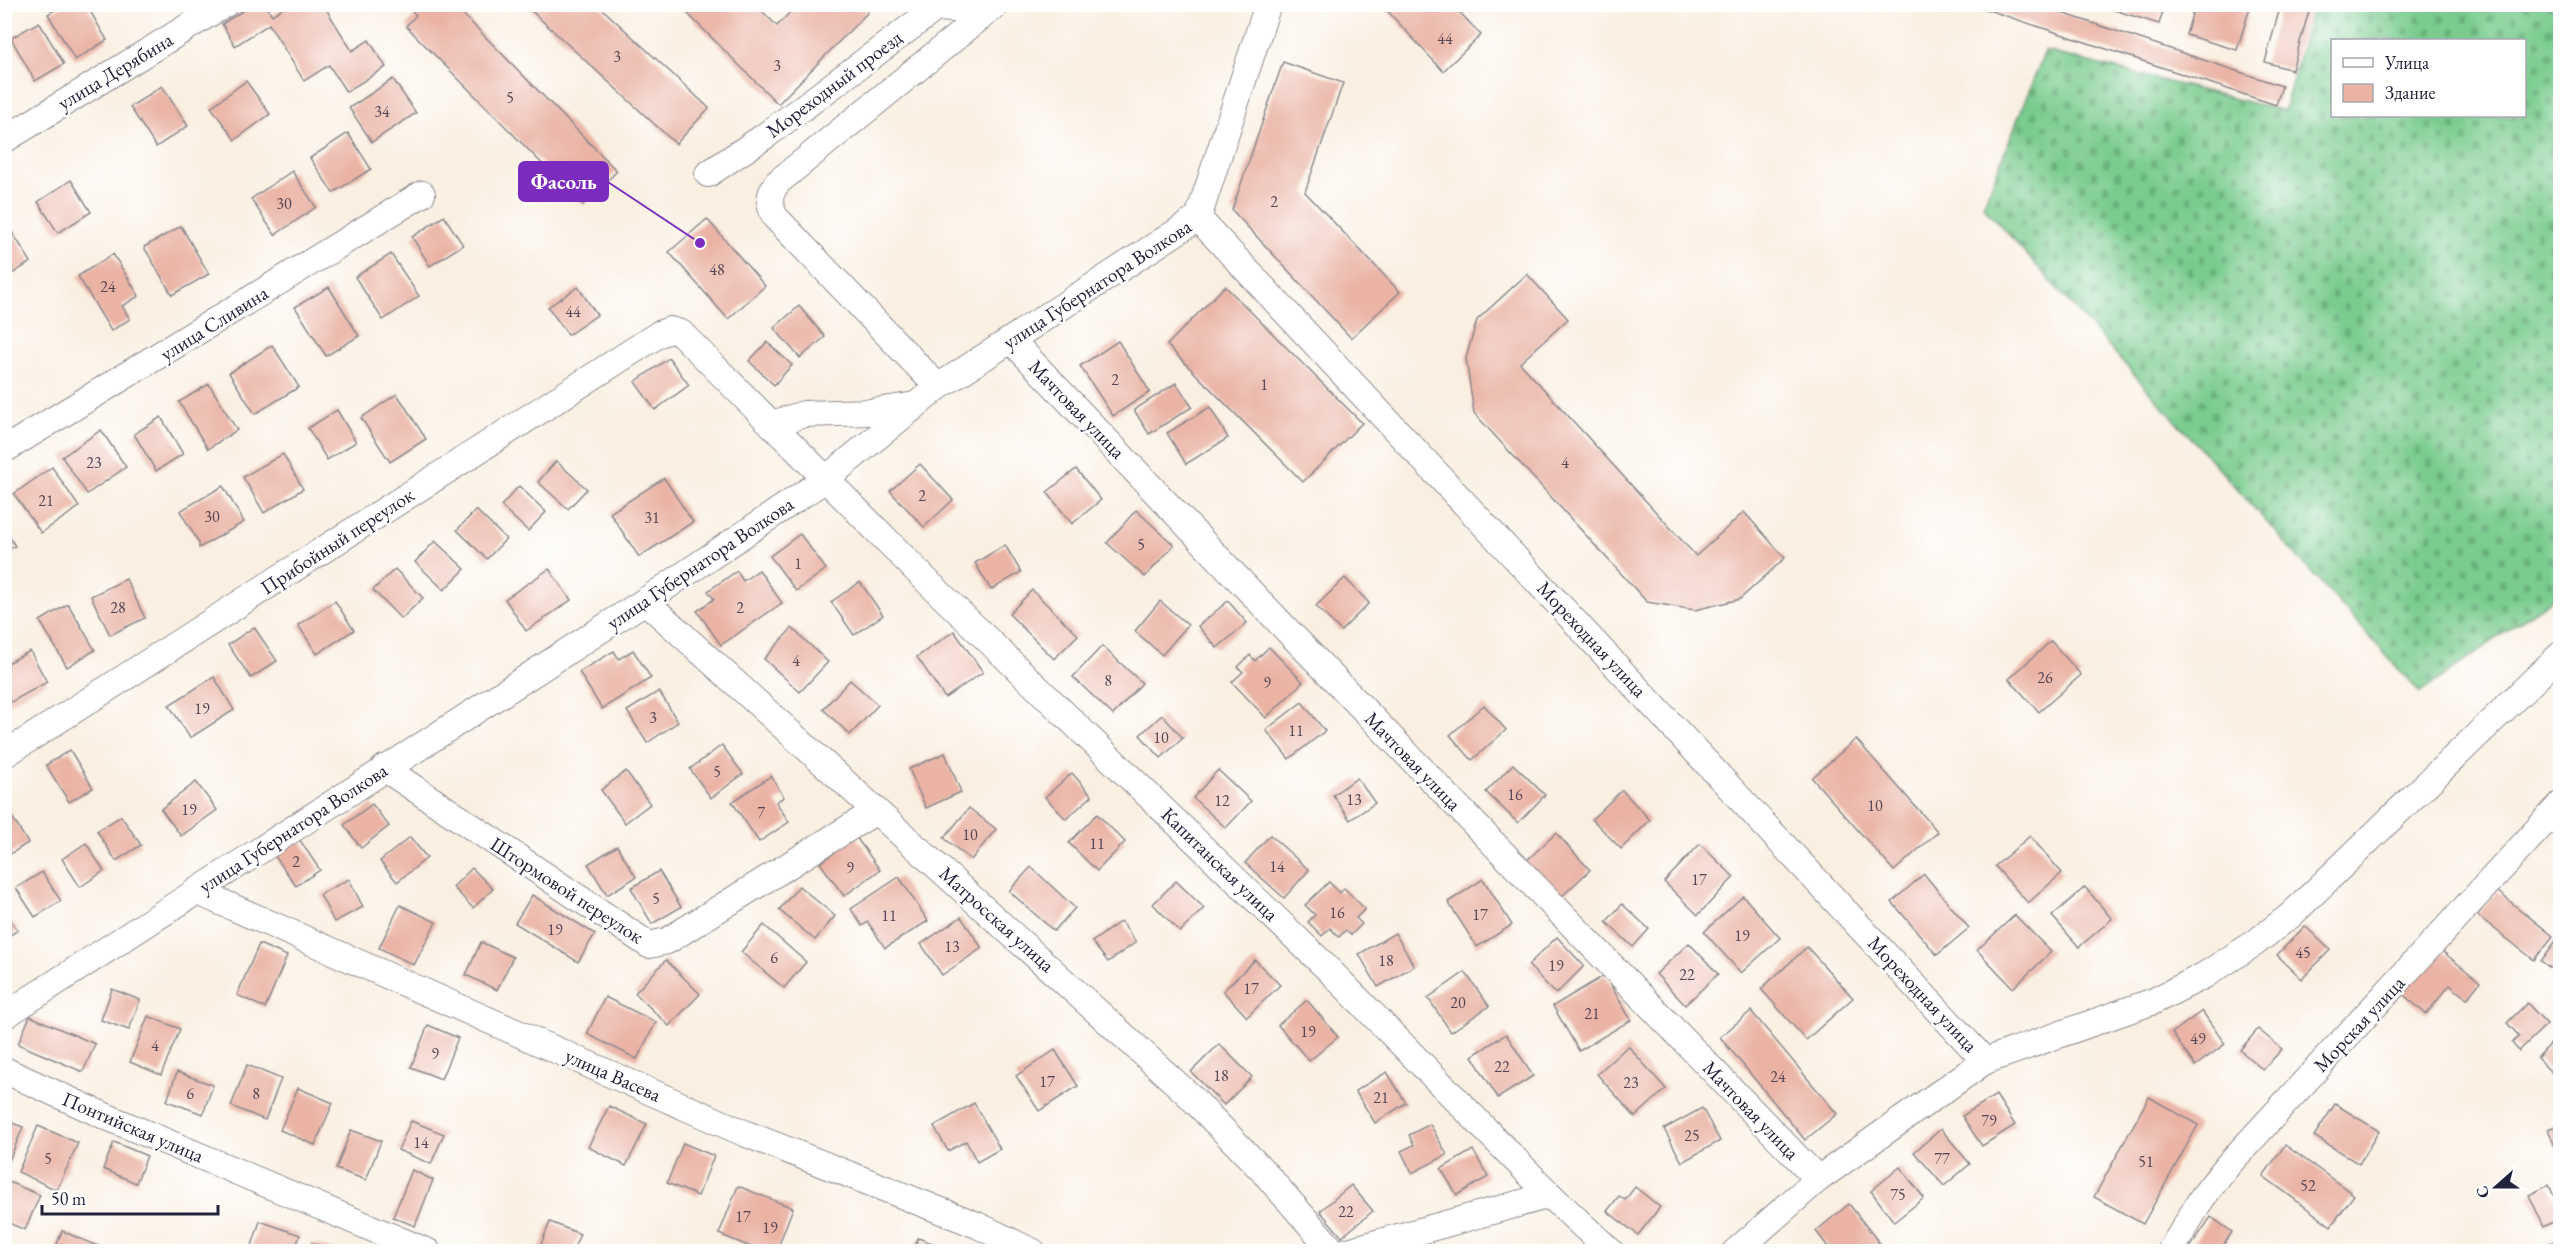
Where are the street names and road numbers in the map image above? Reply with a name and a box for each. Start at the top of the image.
street label: Мореходный проезд [761,24,907,144]
street label: улица Дерябина [53,26,177,116]
street label: улица Губернатора Волкова [998,213,1196,355]
street label: улица Сливина [155,280,273,366]
street label: Мачтовая улица [1023,354,1131,464]
street label: Прибойный переулок [255,481,419,600]
street label: улица Губернатора Волкова [602,491,798,635]
street label: Мореходная улица [1531,575,1653,703]
street label: Мачтовая улица [1359,706,1467,816]
street label: улица Губернатора Волкова [194,757,392,899]
street label: Капитанская улица [1156,801,1284,927]
street label: Штормовой переулок [485,831,649,950]
street label: Матросская улица [934,860,1060,978]
street label: Мореходная улица [1862,930,1984,1058]
street label: Морская улица [2308,970,2410,1078]
street label: улица Васева [561,1042,665,1108]
street label: Мачтовая улица [1697,1055,1805,1165]
street label: Понтийская улица [58,1086,208,1168]

